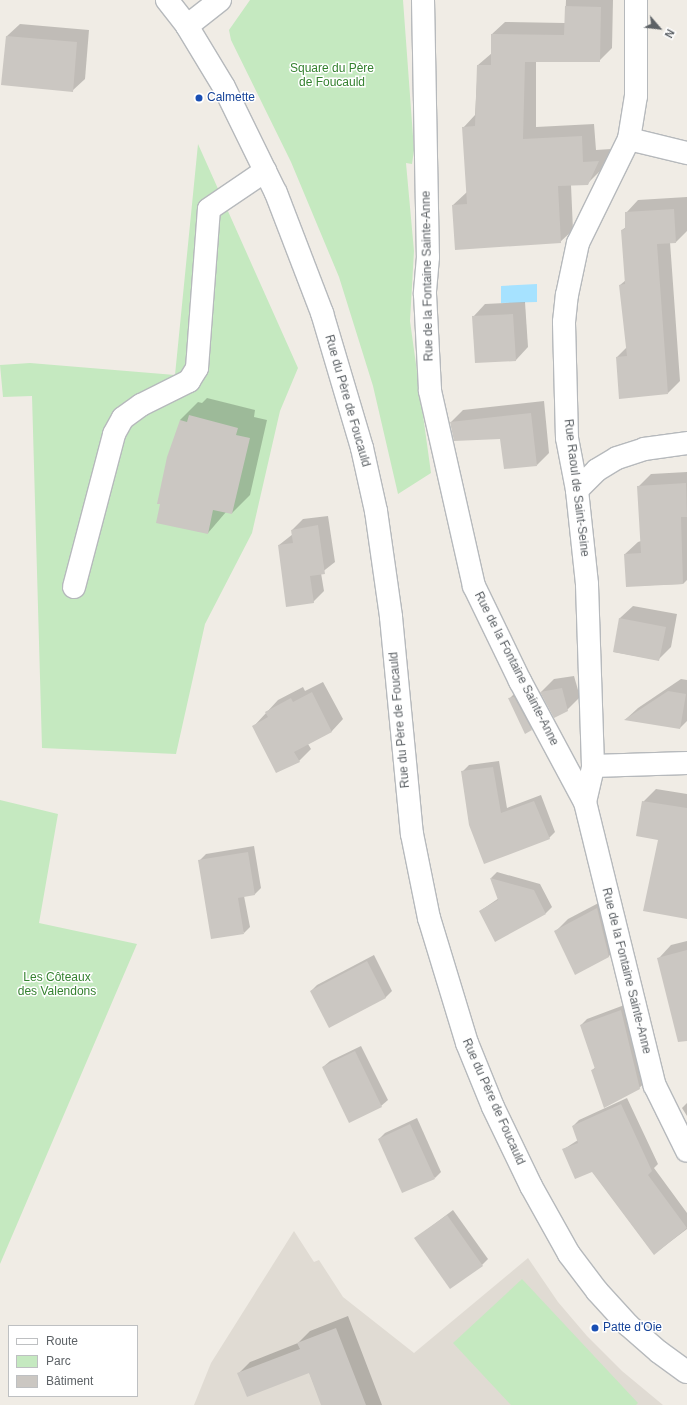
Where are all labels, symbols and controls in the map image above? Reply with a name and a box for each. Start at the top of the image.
north arrow [639,8,679,48]
text: N [662,27,677,40]
park label: Square du Père de Foucauld [290,62,374,90]
place label: Calmette [207,91,255,105]
marker: Calmette [194,93,204,103]
street label: Rue de la Fontaine Sainte-Anne [419,190,437,362]
street label: Rue du Père de Foucauld [321,333,373,469]
street label: Rue Raoul de Saint-Seine [560,418,592,558]
street label: Rue de la Fontaine Sainte-Anne [471,590,561,748]
street label: Rue du Père de Foucauld [387,651,413,789]
street label: Rue de la Fontaine Sainte-Anne [598,886,654,1056]
park label: Les Côteaux des Valendons [18,971,96,999]
street label: Rue du Père de Foucauld [459,1037,527,1167]
place label: Patte d'Oie [603,1321,662,1335]
marker: Patte d'Oie [590,1323,600,1333]
legend [8,1325,138,1397]
text: Route [46,1334,78,1348]
text: Parc [46,1354,71,1368]
text: Bâtiment [46,1374,93,1388]

